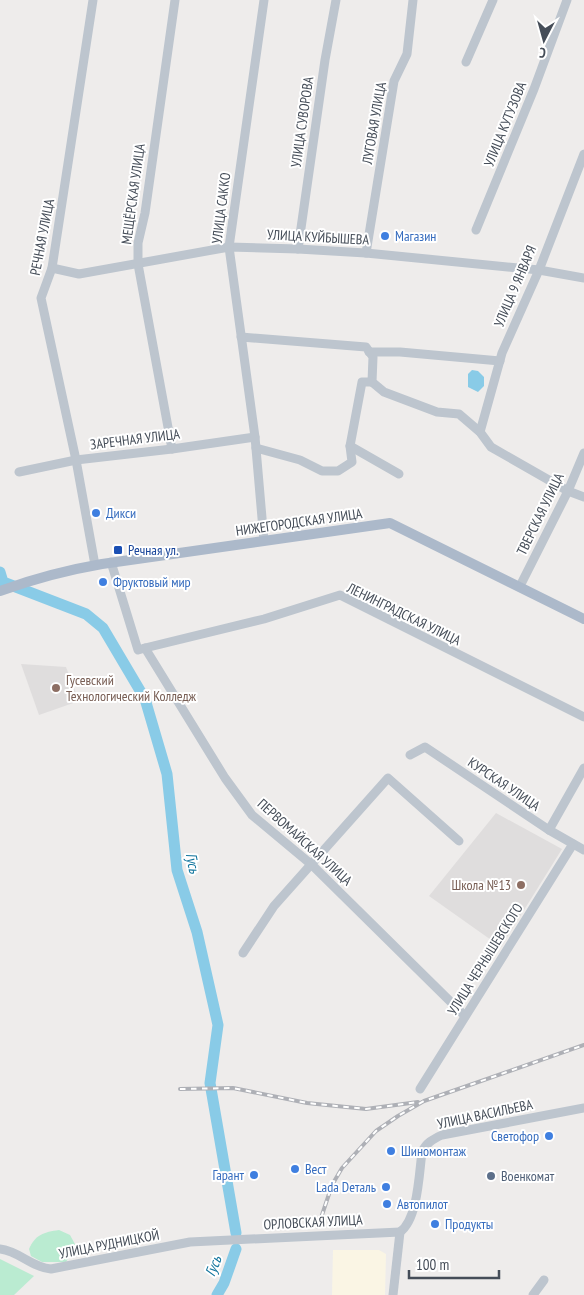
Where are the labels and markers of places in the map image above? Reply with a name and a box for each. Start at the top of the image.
place label: Магазин [395,227,436,245]
marker: Магазин [379,230,391,242]
place label: Дикси [106,504,136,522]
marker: Дикси [90,507,102,519]
place label: Речная ул. [128,541,179,559]
marker: Речная ул. [112,544,124,556]
place label: Фруктовый мир [113,573,191,591]
marker: Фруктовый мир [97,576,109,588]
place label: Гусевский Технологический Колледж [66,671,197,705]
marker: Гусевский Технологический Колледж [50,682,62,694]
place label: Школа №13 [451,876,511,894]
marker: Школа №13 [515,879,527,891]
place label: Светофор [491,1127,539,1145]
marker: Светофор [543,1130,555,1142]
place label: Шиномонтаж [401,1142,467,1160]
marker: Шиномонтаж [385,1145,397,1157]
place label: Вест [305,1160,327,1178]
marker: Вест [289,1163,301,1175]
place label: Гарант [212,1166,245,1184]
place label: Военкомат [501,1167,555,1185]
marker: Гарант [248,1169,260,1181]
marker: Военкомат [485,1170,497,1182]
place label: Lada Dеталь [316,1178,376,1196]
marker: Lada Dеталь [380,1181,392,1193]
place label: Автопилот [397,1195,448,1213]
marker: Автопилот [381,1198,393,1210]
place label: Продукты [445,1215,493,1233]
marker: Продукты [429,1218,441,1230]

